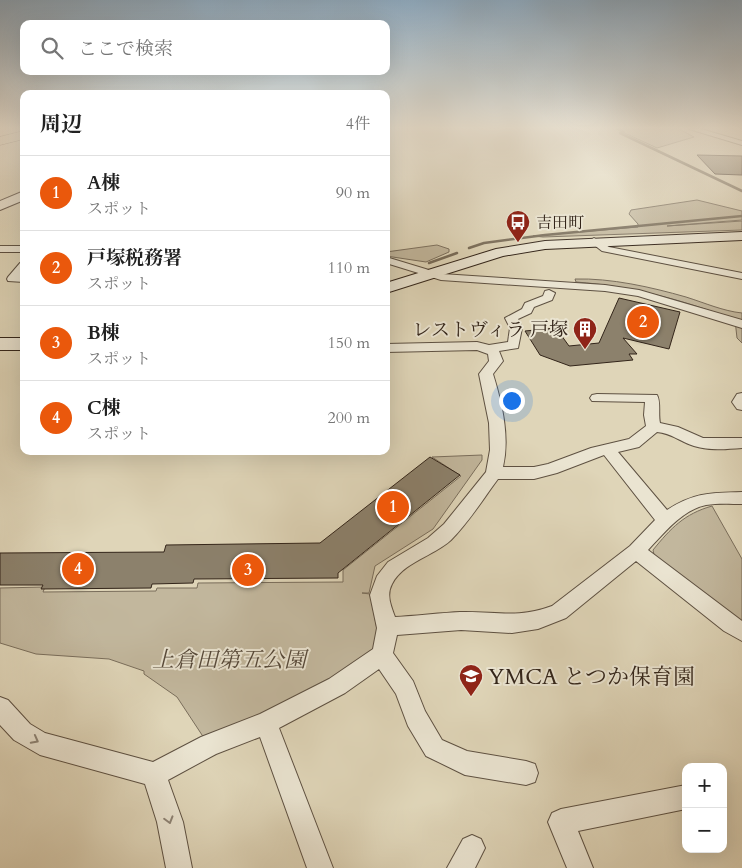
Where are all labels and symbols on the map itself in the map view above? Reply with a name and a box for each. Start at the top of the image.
bus stop icon: 吉田町 [505,209,531,243]
place label: 吉田町 [536,212,584,234]
pin: 2 [627,303,659,341]
building icon: レストヴィラ 戸塚 [572,316,598,350]
place label: レストヴィラ 戸塚 [413,317,568,343]
your location [499,388,525,414]
pin: 1 [377,488,409,526]
pin: 4 [62,550,94,588]
pin: 3 [232,551,264,589]
park label: 上倉田第五公園 [152,645,309,675]
place label: YMCA とつか保育園 [488,662,695,692]
school or university icon: YMCA とつか保育園 [458,663,484,697]
one-way arrow [30,734,39,744]
one-way arrow [163,815,174,824]

